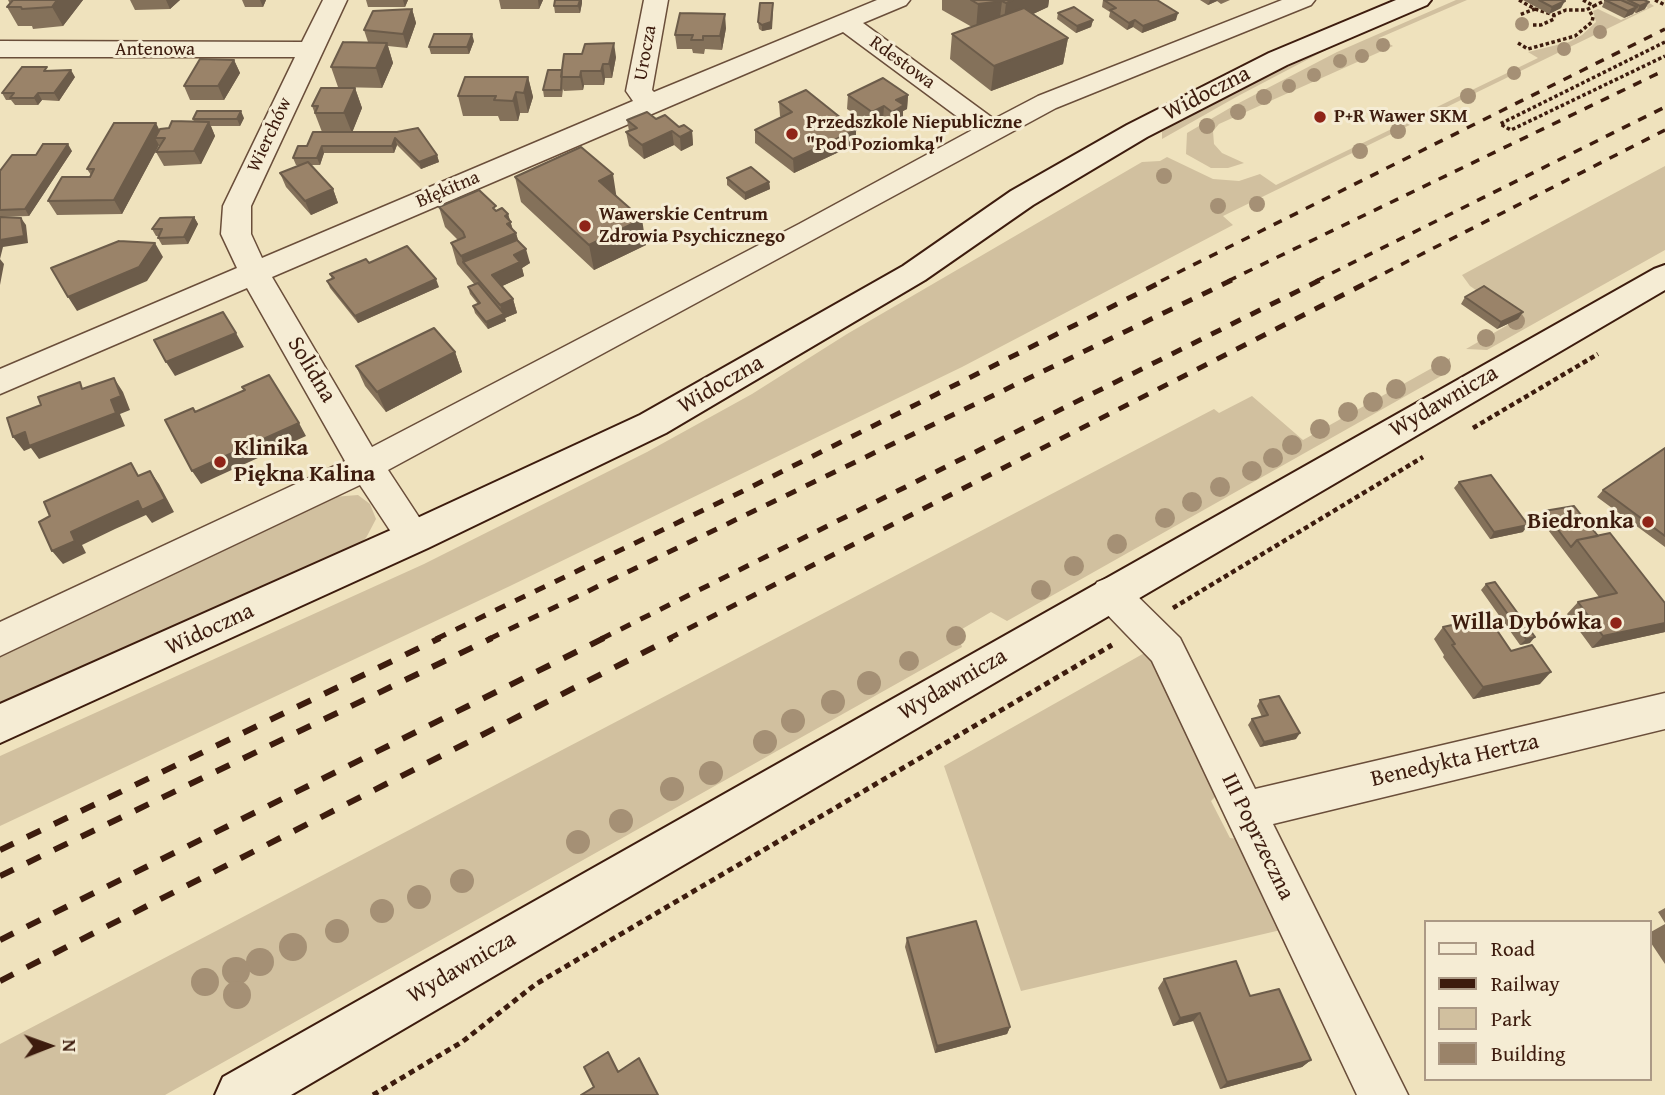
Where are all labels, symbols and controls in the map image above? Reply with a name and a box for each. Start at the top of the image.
street label: Urocza [630,24,662,82]
street label: Rdestowa [865,31,939,95]
street label: Antenowa [115,39,195,61]
street label: Widoczna [1159,60,1255,128]
street label: Wierchów [243,94,297,176]
place label: P+R Wawer SKM [1334,106,1468,128]
marker: P+R Wawer SKM [1312,109,1328,125]
place label: Przedszkole Niepubliczne "Pod Poziomką" [806,112,1022,156]
marker: Przedszkole Niepubliczne "Pod Poziomką" [784,126,800,142]
street label: Błękitna [413,166,483,214]
place label: Wawerskie Centrum Zdrowia Psychicznego [599,204,785,248]
marker: Wawerskie Centrum Zdrowia Psychicznego [577,218,593,234]
street label: Solidna [281,332,341,408]
street label: Widoczna [673,350,769,420]
street label: Wydawnicza [1385,360,1503,444]
place label: Klinika Piękna Kalina [234,435,375,489]
marker: Klinika Piękna Kalina [212,454,228,470]
place label: Biedronka [1527,508,1634,536]
marker: Biedronka [1640,514,1656,530]
street label: Widoczna [162,598,258,662]
place label: Willa Dybówka [1451,609,1602,637]
marker: Willa Dybówka [1608,615,1624,631]
street label: Wydawnicza [894,643,1012,727]
street label: Benedykta Hertza [1368,728,1542,794]
street label: III Poprzeczna [1215,769,1299,905]
legend [1424,920,1651,1081]
street label: Wydawnicza [403,926,521,1010]
text: Road [1491,933,1535,964]
text: Railway [1491,968,1560,999]
text: Park [1491,1003,1532,1034]
north arrow [14,1011,84,1081]
text: Building [1491,1038,1565,1069]
text: N [56,1039,84,1052]

